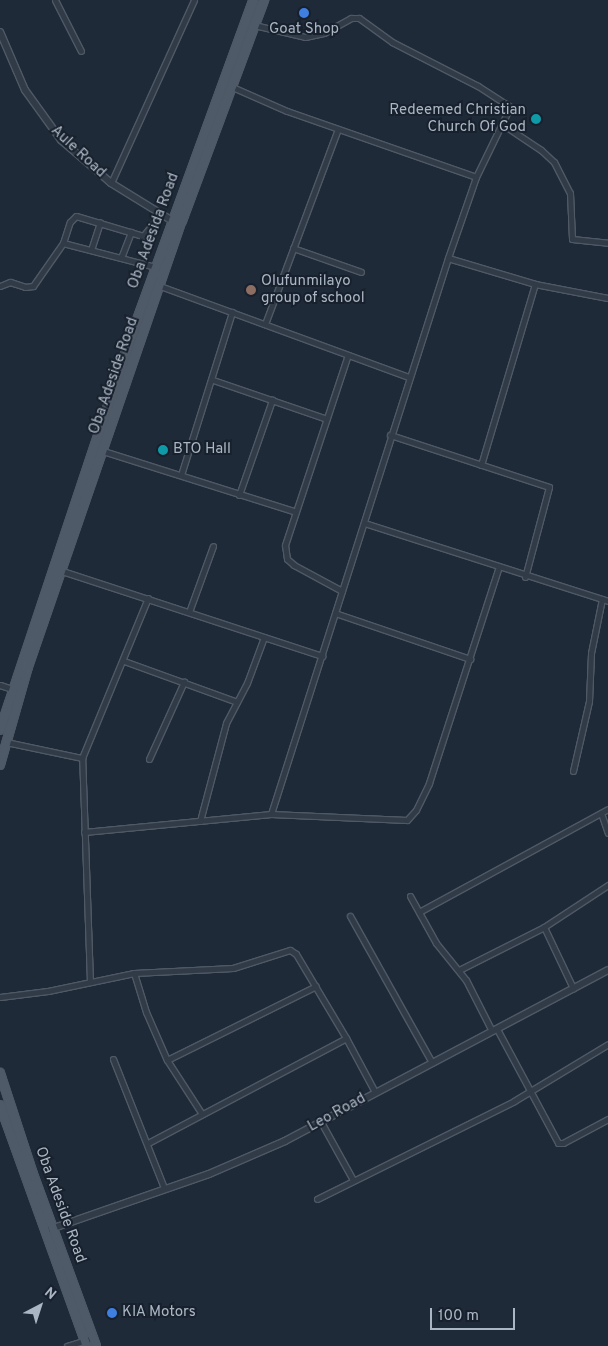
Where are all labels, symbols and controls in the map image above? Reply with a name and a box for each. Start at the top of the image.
marker: Goat Shop [298,7,310,19]
place label: Goat Shop [269,21,339,39]
place label: Redeemed Christian Church Of God [389,101,526,136]
marker: Redeemed Christian Church Of God [530,113,542,125]
street label: Aule Road [47,122,109,182]
street label: Oba Adesida Road [125,170,183,292]
place label: Olufunmilayo group of school [261,272,365,307]
marker: Olufunmilayo group of school [245,284,257,296]
street label: Oba Adeside Road [85,315,143,437]
place label: BTO Hall [173,441,231,459]
marker: BTO Hall [157,444,169,456]
street label: Leo Road [305,1090,369,1136]
street label: Oba Adeside Road [31,1144,89,1266]
north arrow [15,1281,65,1331]
text: N [41,1284,59,1304]
scale bar [433,1298,518,1330]
place label: KIA Motors [122,1304,196,1322]
marker: KIA Motors [106,1307,118,1319]
text: 100 m [438,1307,479,1326]

